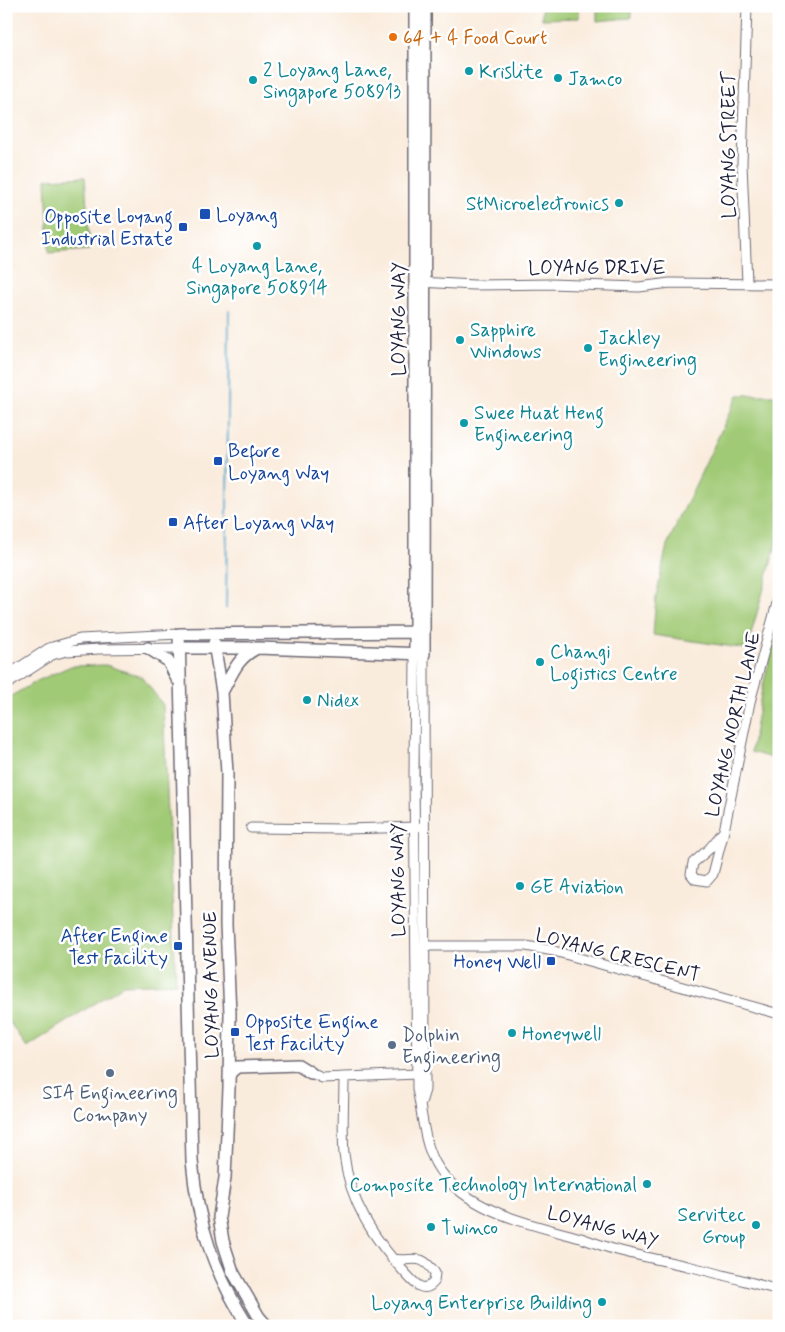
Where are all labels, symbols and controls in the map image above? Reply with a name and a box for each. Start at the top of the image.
place label: 64 + 4 Food Court [403,26,547,51]
marker: 64 + 4 Food Court [387,31,399,43]
place label: 2 Loyang Lane, Singapore 508913 [263,58,401,107]
place label: Krislite [479,60,543,85]
marker: Krislite [463,65,475,77]
place label: Jamco [568,67,622,92]
street label: LOYANG STREET [717,70,742,219]
marker: Jamco [552,72,564,84]
marker: 2 Loyang Lane, Singapore 508913 [247,74,259,86]
place label: StMicroelectronics [466,192,609,217]
marker: StMicroelectronics [613,197,625,209]
place label: Loyang [216,203,278,229]
place label: Opposite Loyang Industrial Estate [41,205,173,252]
marker: Loyang [198,207,212,221]
marker: Opposite Loyang Industrial Estate [177,221,189,233]
marker: 4 Loyang Lane, Singapore 508914 [251,240,263,252]
place label: 4 Loyang Lane, Singapore 508914 [186,254,328,303]
street label: LOYANG DRIVE [528,256,666,281]
street label: LOYANG WAY [387,261,412,376]
place label: Sapphire Windows [470,318,542,365]
place label: Jackley Engineering [598,326,697,376]
marker: Sapphire Windows [454,334,466,346]
marker: Jackley Engineering [582,342,594,354]
place label: Swee Huat Heng Engineering [474,401,604,451]
marker: Swee Huat Heng Engineering [458,417,470,429]
place label: Before Loyang Way [228,439,329,487]
marker: Before Loyang Way [212,455,224,467]
place label: After Loyang Way [183,511,334,537]
marker: After Loyang Way [167,516,179,528]
street label: LOYANG NORTH LANE [700,629,767,820]
place label: Changi Logistics Centre [550,640,678,690]
marker: Changi Logistics Centre [534,656,546,668]
place label: Nidex [317,689,360,714]
marker: Nidex [301,694,313,706]
street label: LOYANG WAY [385,822,412,937]
place label: GE Aviation [530,875,624,900]
marker: GE Aviation [514,880,526,892]
street label: LOYANG AVENUE [198,911,225,1059]
street label: LOYANG CRESCENT [533,923,703,988]
place label: After Engine Test Facility [61,924,168,971]
marker: After Engine Test Facility [172,940,184,952]
place label: Honey Well [453,950,541,975]
marker: Honey Well [545,955,557,967]
place label: Opposite Engine Test Facility [245,1010,379,1057]
place label: Honeywell [522,1022,601,1047]
place label: Dolphin Engineering [402,1023,501,1073]
marker: Opposite Engine Test Facility [229,1026,241,1038]
marker: Honeywell [506,1027,518,1039]
marker: Dolphin Engineering [386,1039,398,1051]
marker: SIA Engineering Company [104,1067,116,1079]
place label: SIA Engineering Company [42,1081,178,1128]
place label: Composite Technology International [349,1173,637,1200]
marker: Composite Technology International [641,1178,653,1190]
street label: LOYANG WAY [544,1201,661,1254]
place label: Servitec Group [677,1203,746,1250]
place label: Twinco [441,1216,498,1241]
marker: Servitec Group [750,1219,762,1231]
marker: Twinco [425,1221,437,1233]
place label: Loyang Enterprise Building [371,1291,592,1318]
marker: Loyang Enterprise Building [596,1296,608,1308]

